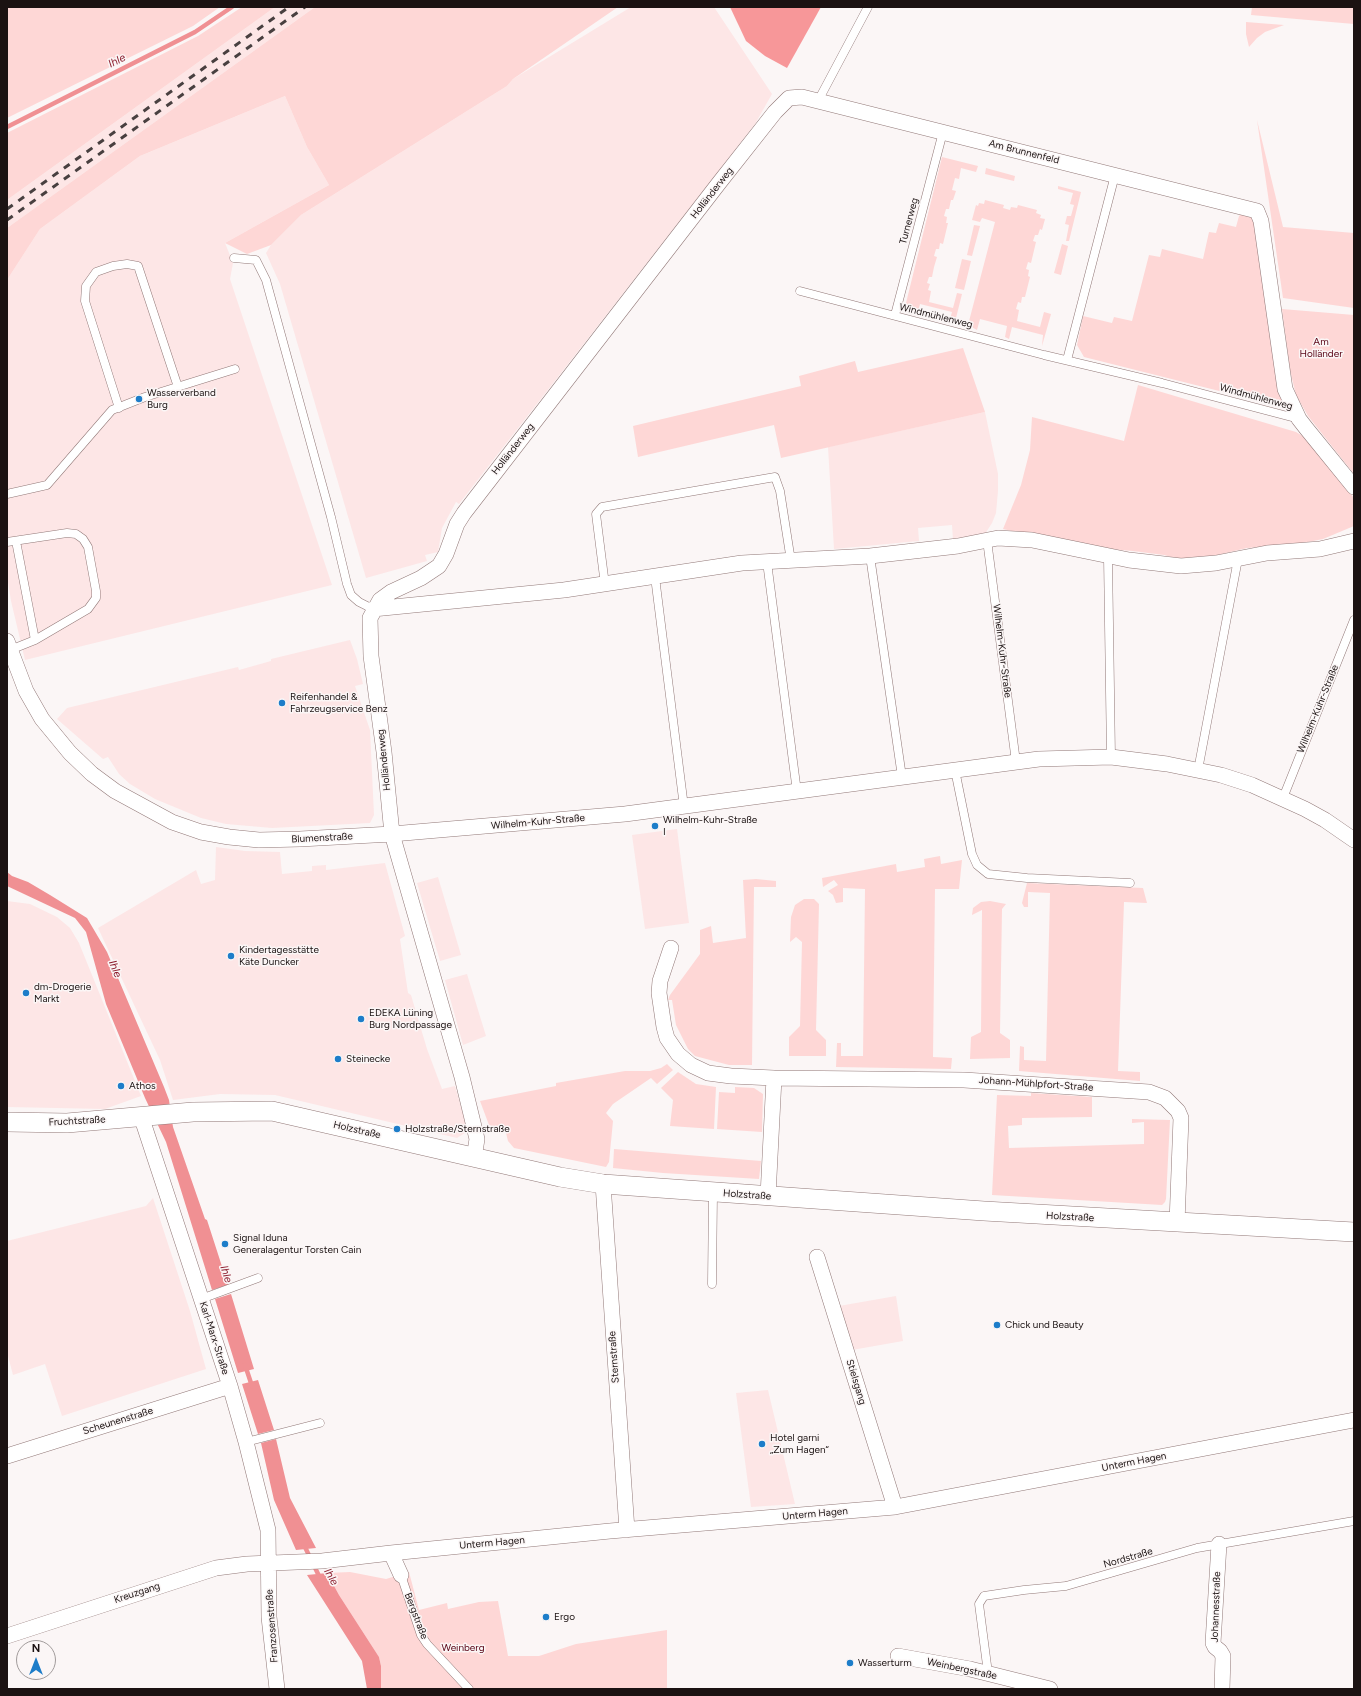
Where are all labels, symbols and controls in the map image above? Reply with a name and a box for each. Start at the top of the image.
water label: Ihle [106,51,128,71]
street label: Am Brunnenfeld [988,137,1060,167]
street label: Holländerweg [688,165,736,221]
street label: Turnerweg [897,197,921,245]
street label: Windmühlenweg [898,301,974,331]
park label: Am Holländer [1299,336,1343,360]
street label: Windmühlenweg [1218,381,1294,413]
place label: Wasserverband Burg [147,387,216,410]
marker: Wasserverband Burg [134,394,144,404]
street label: Holländerweg [489,421,537,477]
street label: Wilhelm-Kuhr-Straße [990,603,1014,699]
street label: Wilhelm-Kuhr-Straße [1295,663,1341,755]
place label: Reifenhandel & Fahrzeugservice Benz [290,691,388,714]
marker: Reifenhandel & Fahrzeugservice Benz [277,698,287,708]
street label: Holländerweg [375,728,393,792]
street label: Wilhelm-Kuhr-Straße [490,812,586,832]
place label: Wilhelm-Kuhr-Straße I [663,814,757,838]
marker: Wilhelm-Kuhr-Straße I [650,821,660,831]
street label: Blumenstraße [291,830,353,846]
place label: Kindertagesstätte Käte Duncker [239,944,319,968]
marker: Kindertagesstätte Käte Duncker [226,951,236,961]
water label: Ihle [106,958,124,980]
place label: dm-Drogerie Markt [34,981,91,1004]
marker: dm-Drogerie Markt [21,988,31,998]
place label: EDEKA Lüning Burg Nordpassage [369,1007,452,1030]
marker: EDEKA Lüning Burg Nordpassage [356,1014,366,1024]
place label: Steinecke [346,1053,390,1065]
marker: Steinecke [333,1054,343,1064]
street label: Johann-Mühlpfort-Straße [978,1074,1094,1094]
place label: Athos [129,1080,156,1092]
marker: Athos [116,1081,126,1091]
street label: Fruchtstraße [48,1114,106,1128]
street label: Holzstraße [332,1119,382,1141]
place label: Holzstraße/Sternstraße [405,1123,510,1135]
marker: Holzstraße/Sternstraße [392,1124,402,1134]
street label: Holzstraße [722,1187,772,1203]
street label: Holzstraße [1045,1210,1095,1224]
place label: Signal Iduna Generalagentur Torsten Cain [233,1232,361,1256]
marker: Signal Iduna Generalagentur Torsten Cain [220,1239,230,1249]
water label: Ihle [217,1264,235,1284]
street label: Karl-Marx-Straße [197,1300,231,1376]
place label: Chick und Beauty [1005,1319,1084,1331]
marker: Chick und Beauty [992,1320,1002,1330]
street label: Sternstraße [606,1330,622,1384]
street label: Stielsgang [843,1358,869,1406]
street label: Scheunenstraße [81,1405,155,1437]
place label: Hotel garni „Zum Hagen“ [770,1432,829,1456]
marker: Hotel garni „Zum Hagen“ [757,1439,767,1449]
street label: Unterm Hagen [1101,1450,1167,1474]
street label: Unterm Hagen [782,1505,848,1523]
street label: Unterm Hagen [459,1534,525,1552]
street label: Nordstraße [1102,1545,1154,1571]
water label: Ihle [321,1566,341,1588]
street label: Johannesstraße [1209,1571,1223,1643]
street label: Kreuzgang [112,1580,162,1606]
street label: Franzosenstraße [263,1589,281,1663]
street label: Bergstraße [402,1591,430,1641]
place label: Ergo [554,1611,575,1623]
marker: Ergo [541,1612,551,1622]
north arrow [16,1640,56,1680]
text: N [32,1642,40,1655]
park label: Weinberg [441,1642,485,1654]
street label: Weinbergstraße [926,1656,998,1682]
place label: Wasserturm [858,1657,912,1669]
marker: Wasserturm [845,1658,855,1668]

